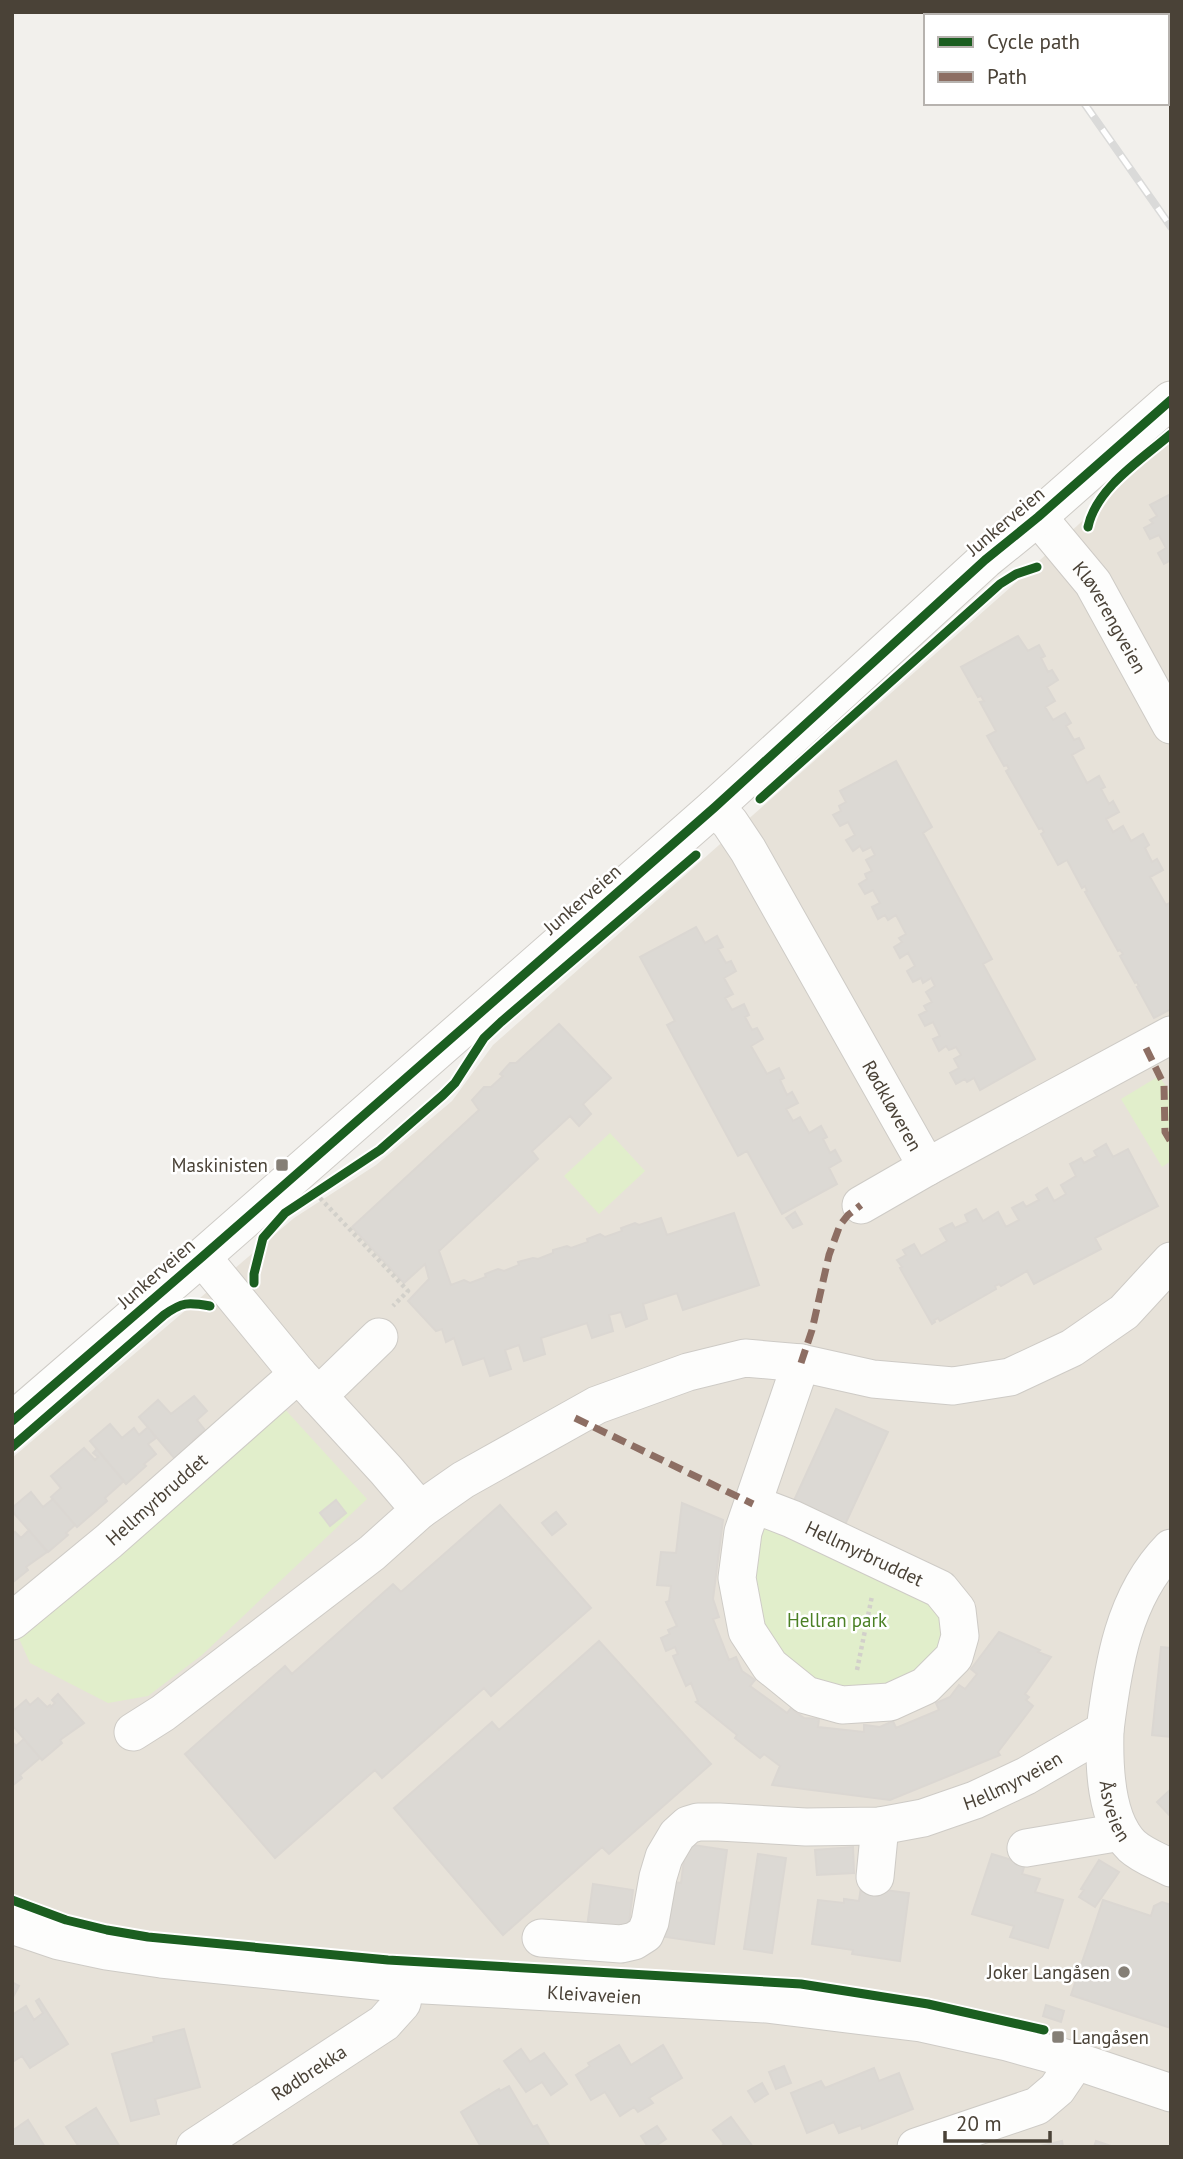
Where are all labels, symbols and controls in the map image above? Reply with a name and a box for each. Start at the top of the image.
legend [924,14,1169,105]
text: Cycle path [987,28,1080,55]
text: Path [987,63,1027,90]
street label: Junkerveien [960,481,1049,561]
street label: Kløverengveien [1068,556,1152,677]
street label: Junkerveien [538,859,626,940]
street label: Rødkløveren [857,1056,928,1155]
place label: Maskinisten [172,1153,268,1177]
marker: Maskinisten [274,1157,290,1173]
street label: Junkerveien [112,1233,200,1314]
street label: Hellmyrbruddet [101,1447,213,1550]
street label: Hellmyrbruddet [802,1515,928,1592]
park label: Hellran park [787,1608,887,1632]
street label: Hellmyrveien [960,1746,1066,1815]
street label: Åsveien [1095,1779,1136,1846]
place label: Joker Langåsen [986,1960,1110,1984]
marker: Joker Langåsen [1116,1964,1132,1980]
street label: Kleivaveien [546,1980,642,2009]
place label: Langåsen [1072,2025,1149,2049]
marker: Langåsen [1050,2029,1066,2045]
street label: Rødbrekka [267,2039,351,2106]
scale bar [945,2100,1050,2144]
text: 20 m [956,2110,1002,2137]

